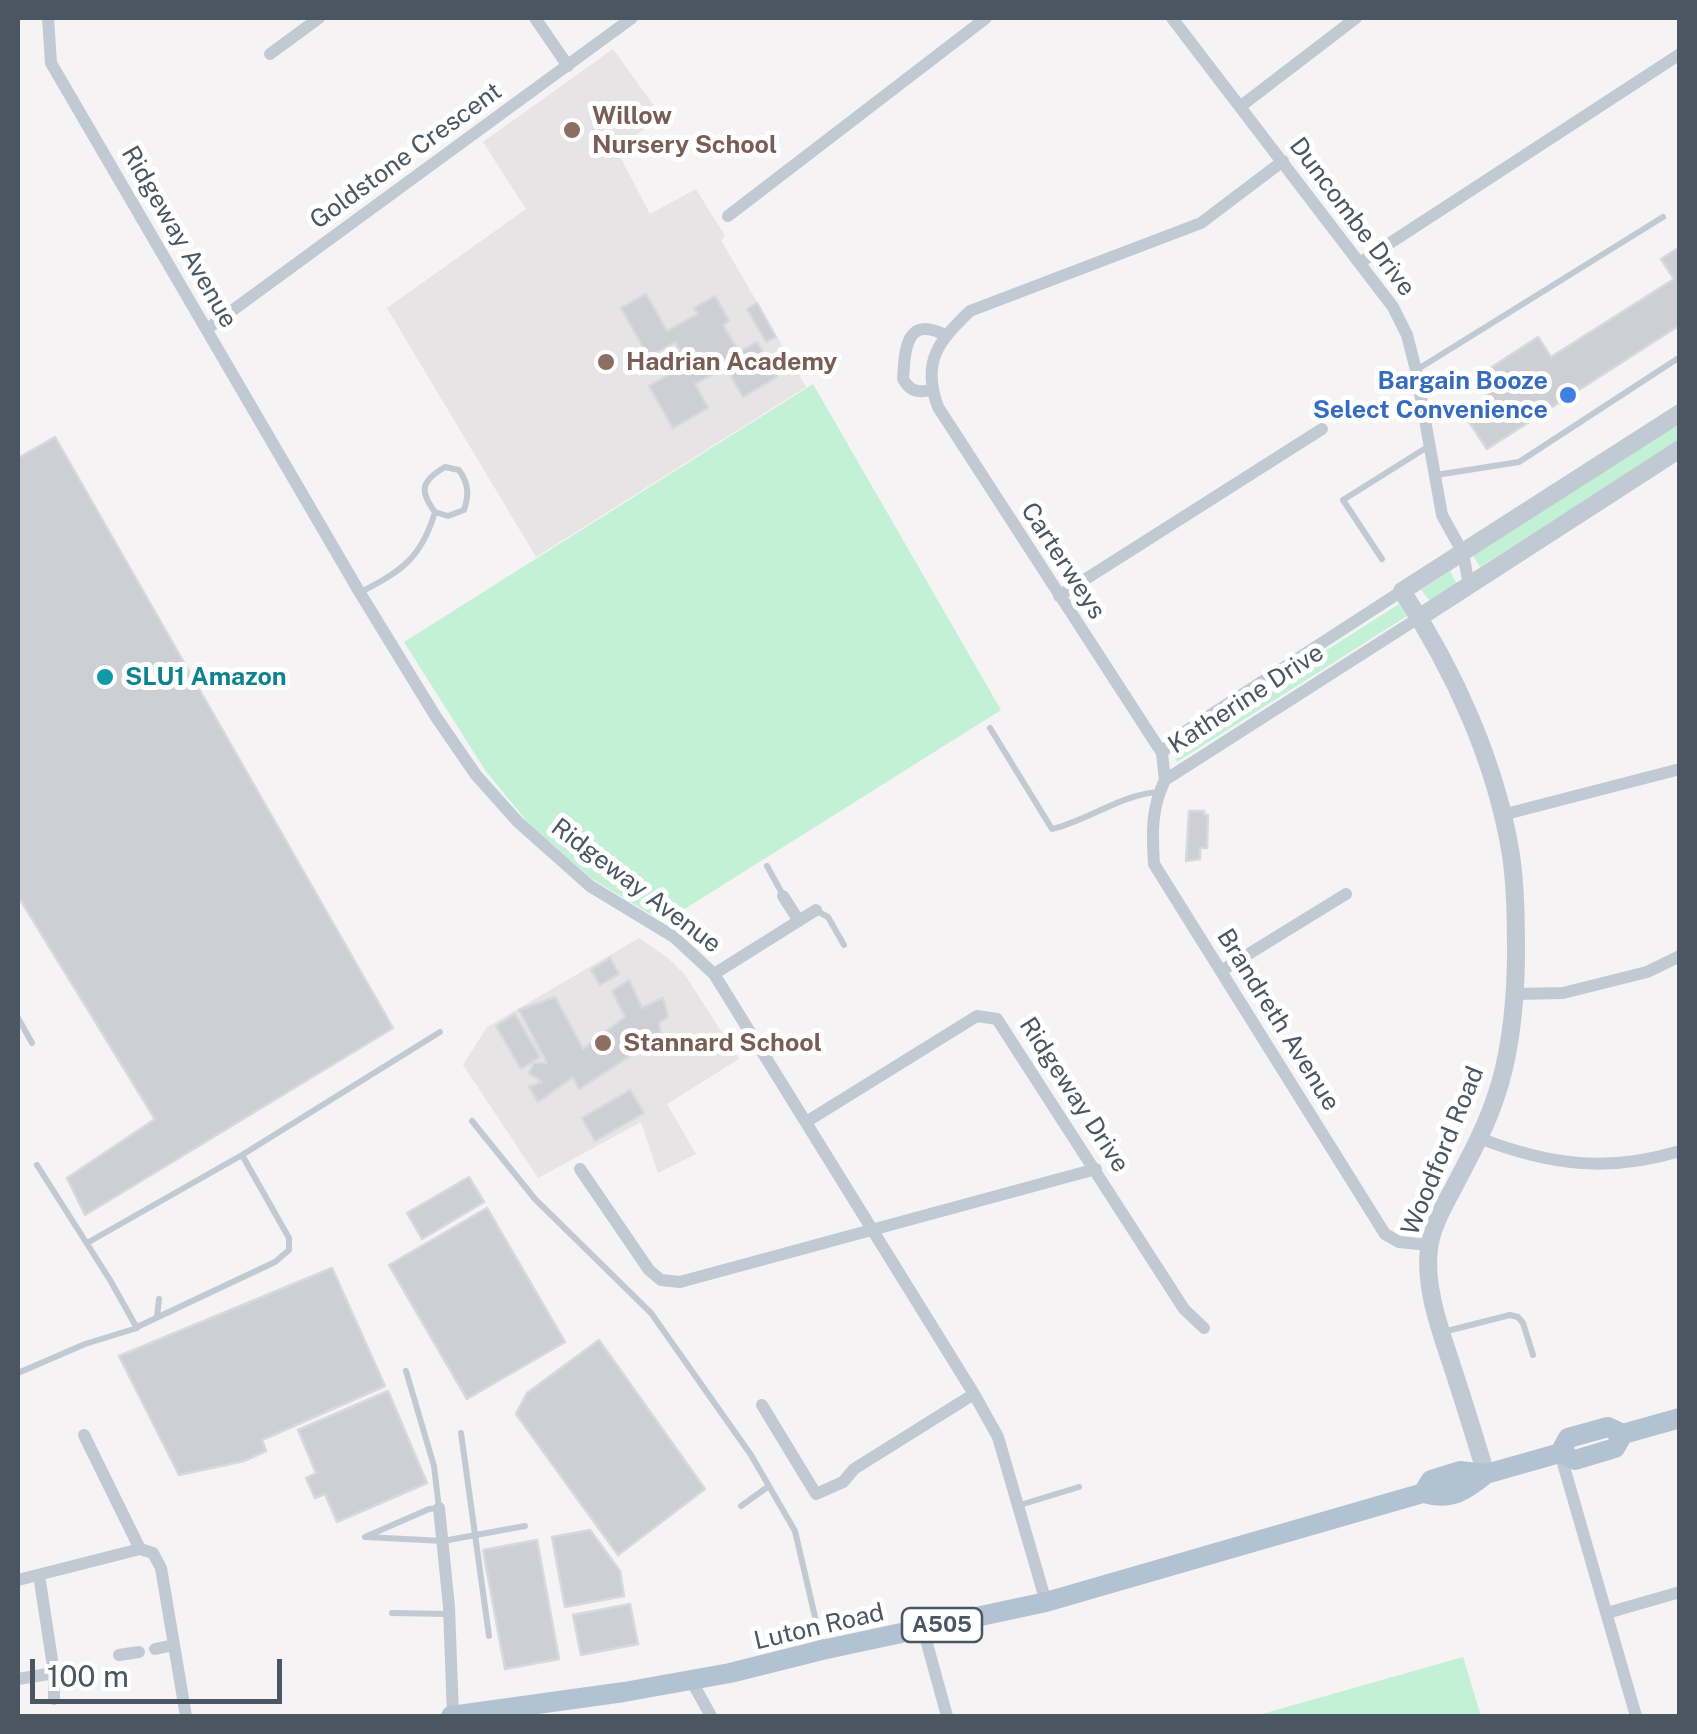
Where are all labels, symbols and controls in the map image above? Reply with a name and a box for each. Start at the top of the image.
street label: Goldstone Crescent [304,76,508,236]
place label: Willow Nursery School [592,101,777,160]
marker: Willow Nursery School [561,119,583,141]
street label: Duncombe Drive [1283,132,1421,302]
street label: Ridgeway Avenue [115,141,243,333]
place label: Hadrian Academy [626,347,837,377]
marker: Hadrian Academy [595,351,617,373]
place label: Bargain Booze Select Convenience [1313,366,1548,425]
marker: Bargain Booze Select Convenience [1557,384,1579,406]
street label: Carterweys [1014,497,1112,625]
street label: Katherine Drive [1163,638,1329,760]
place label: SLU1 Amazon [125,662,287,692]
marker: SLU1 Amazon [94,666,116,688]
street label: Ridgeway Avenue [545,812,727,960]
street label: Brandreth Avenue [1210,924,1346,1116]
street label: Ridgeway Drive [1013,1012,1135,1178]
place label: Stannard School [623,1028,822,1058]
marker: Stannard School [592,1032,614,1054]
street label: Woodford Road [1395,1062,1491,1240]
street label: Luton Road [751,1598,887,1656]
road number: A505 [902,1608,982,1642]
scale bar [35,1639,288,1701]
text: 100 m [47,1658,129,1694]

